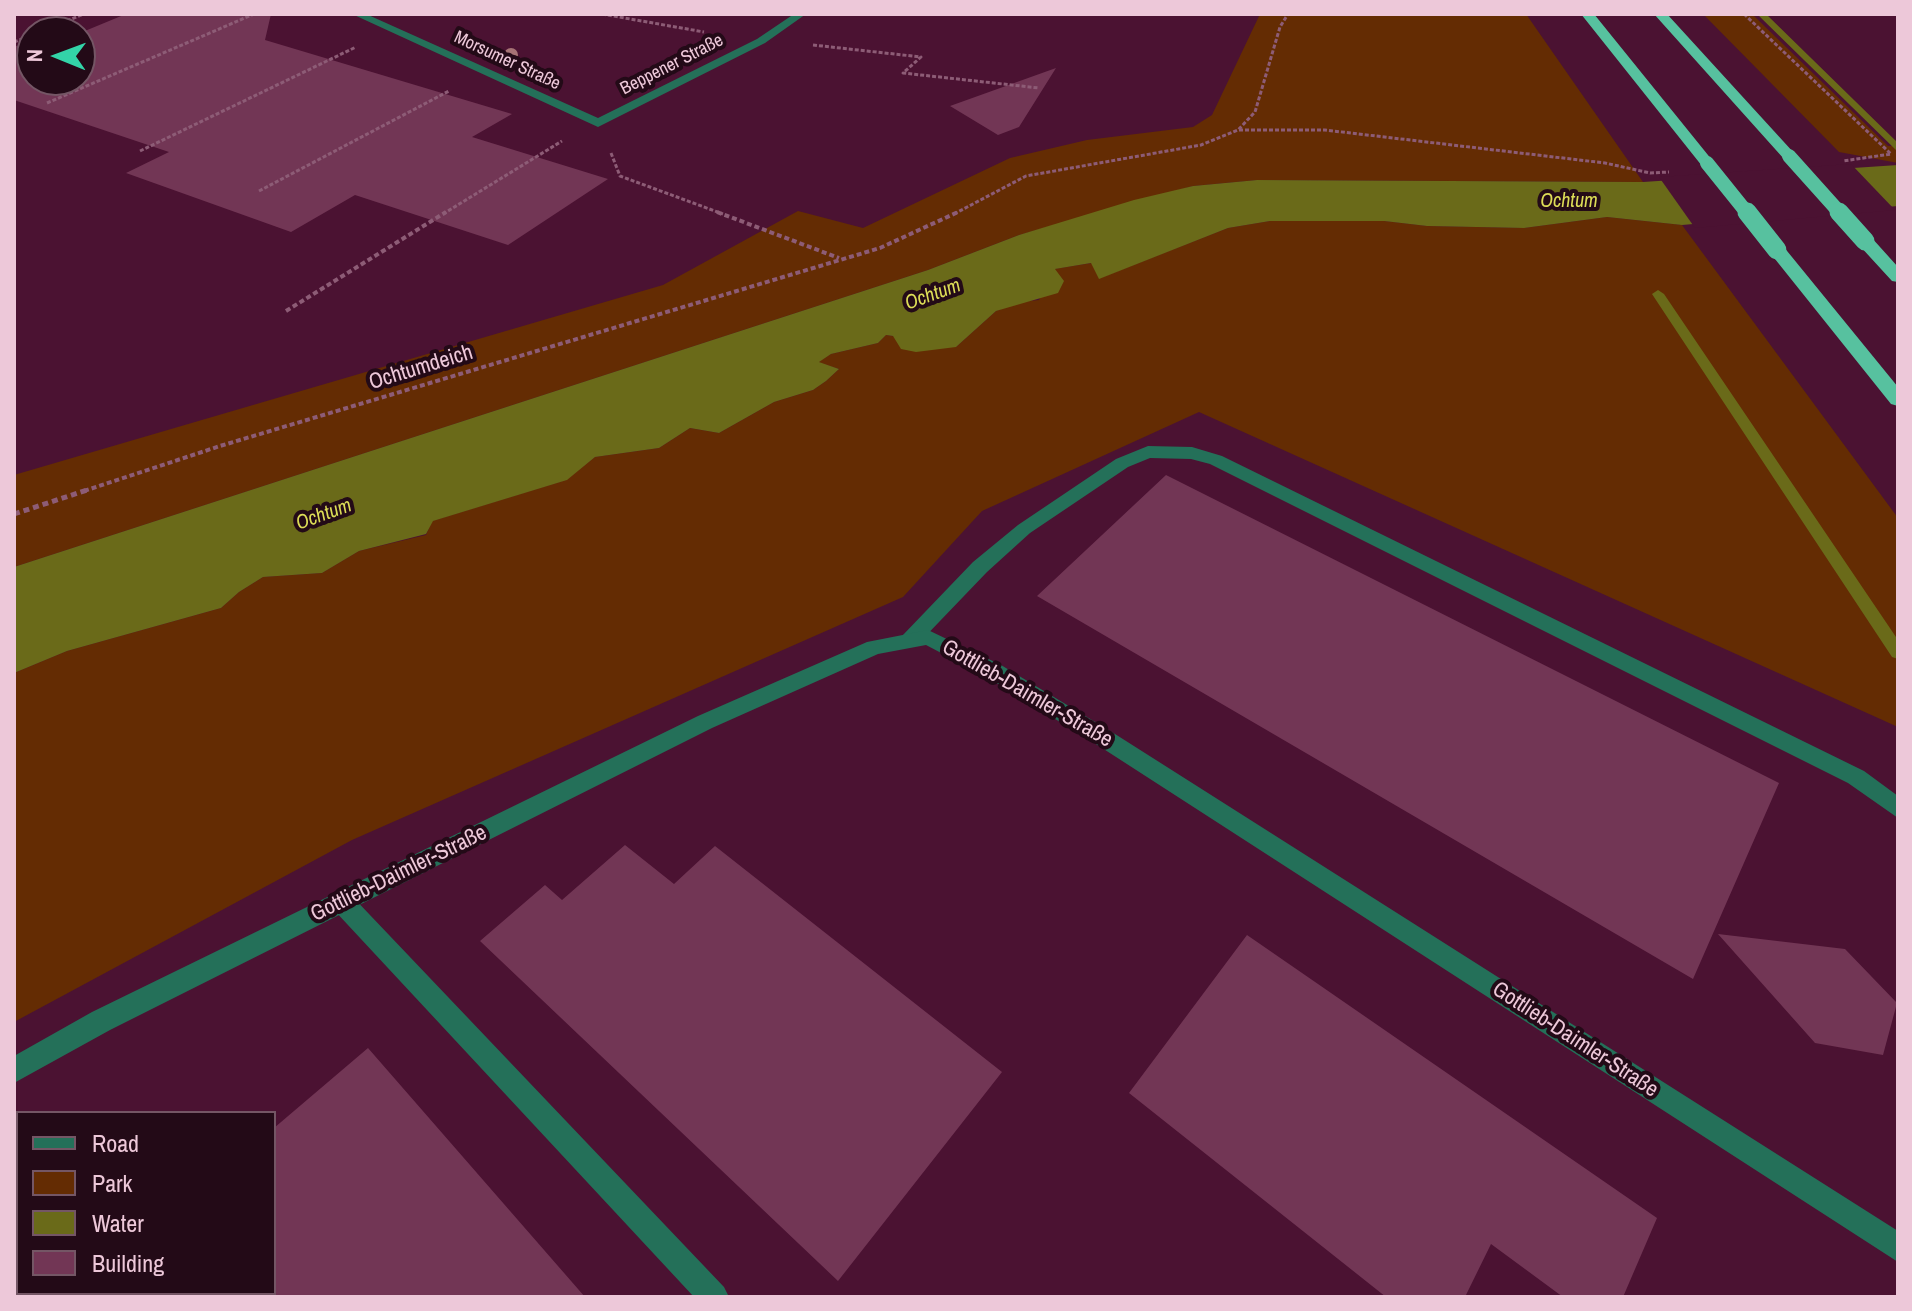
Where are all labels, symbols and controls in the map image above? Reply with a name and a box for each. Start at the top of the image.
north arrow [16,16,96,96]
street label: Morsumer Straße [450,27,564,95]
street label: Beppener Straße [617,30,727,100]
text: N [19,49,49,62]
water label: Ochtum [1540,190,1598,214]
water label: Ochtum [902,274,964,316]
street label: Ochtumdeich [366,340,476,396]
water label: Ochtum [293,494,355,536]
street label: Gottlieb-Daimler-Straße [937,634,1117,754]
street label: Gottlieb-Daimler-Straße [307,820,491,928]
street label: Gottlieb-Daimler-Straße [1487,977,1663,1103]
legend [16,1111,276,1295]
text: Road [92,1127,139,1159]
text: Park [92,1167,132,1199]
text: Water [92,1207,144,1239]
text: Building [92,1247,164,1279]

